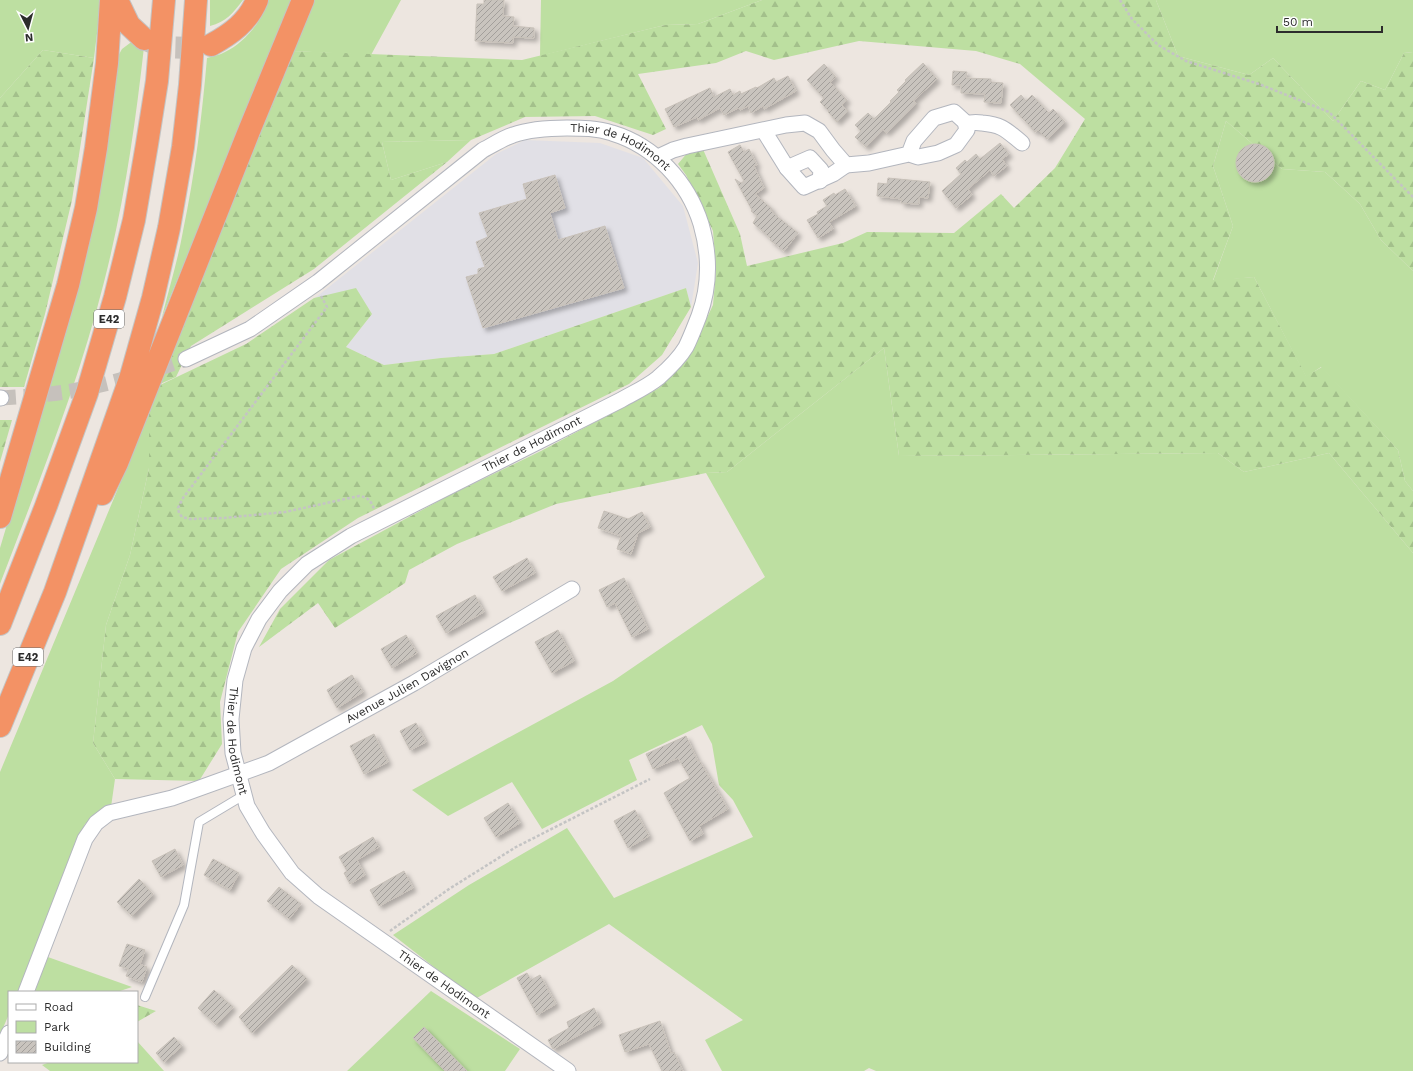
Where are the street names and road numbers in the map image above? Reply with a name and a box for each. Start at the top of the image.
street label: Thier de Hodimont [570,121,674,173]
road number: E42 [94,310,124,328]
street label: Thier de Hodimont [480,413,584,475]
street label: Avenue Julien Davignon [343,645,471,726]
road number: E42 [13,648,43,666]
street label: Thier de Hodimont [224,686,251,796]
street label: Thier de Hodimont [395,947,493,1021]

